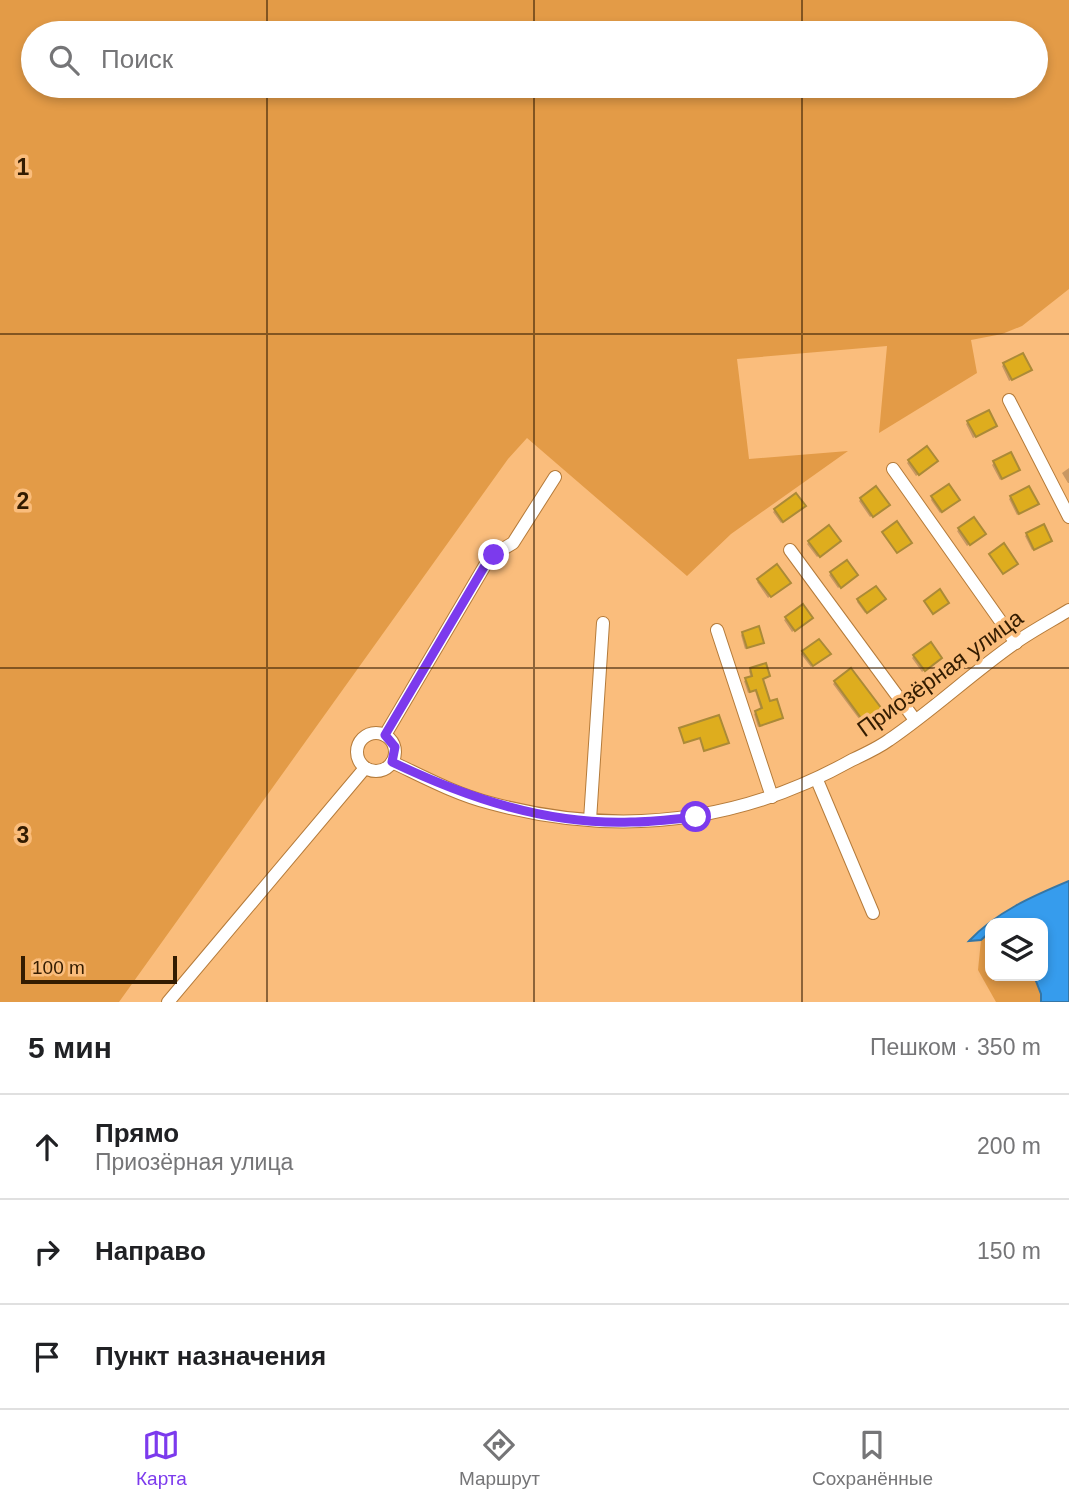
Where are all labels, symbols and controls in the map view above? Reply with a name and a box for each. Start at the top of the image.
search box [21,21,1048,98]
icon: search [45,41,83,79]
text: Поиск [101,44,173,74]
text: 1 [17,154,30,180]
text: 2 [17,488,29,514]
route end [478,539,509,570]
street label: Приозёрная улица [852,604,1028,742]
route start [680,801,711,832]
text: 3 [17,822,29,848]
map controls [985,918,1048,981]
button: layers [985,918,1048,981]
scale bar [21,953,177,985]
text: 100 m [32,957,85,978]
text: 5 мин [28,1031,112,1064]
text: Пешком · 350 m [870,1034,1041,1060]
text: Прямо [95,1118,179,1148]
icon: ahead [28,1128,66,1166]
text: 200 m [977,1133,1041,1159]
text: Приозёрная улица [95,1149,293,1175]
icon: right [28,1233,66,1271]
text: Направо [95,1236,206,1266]
text: 150 m [977,1238,1041,1264]
icon: arrive [28,1338,66,1376]
text: Пункт назначения [95,1341,326,1371]
tab: Карта [136,1426,187,1490]
tab: Маршрут [459,1426,540,1490]
tab: Сохранённые [812,1426,933,1490]

